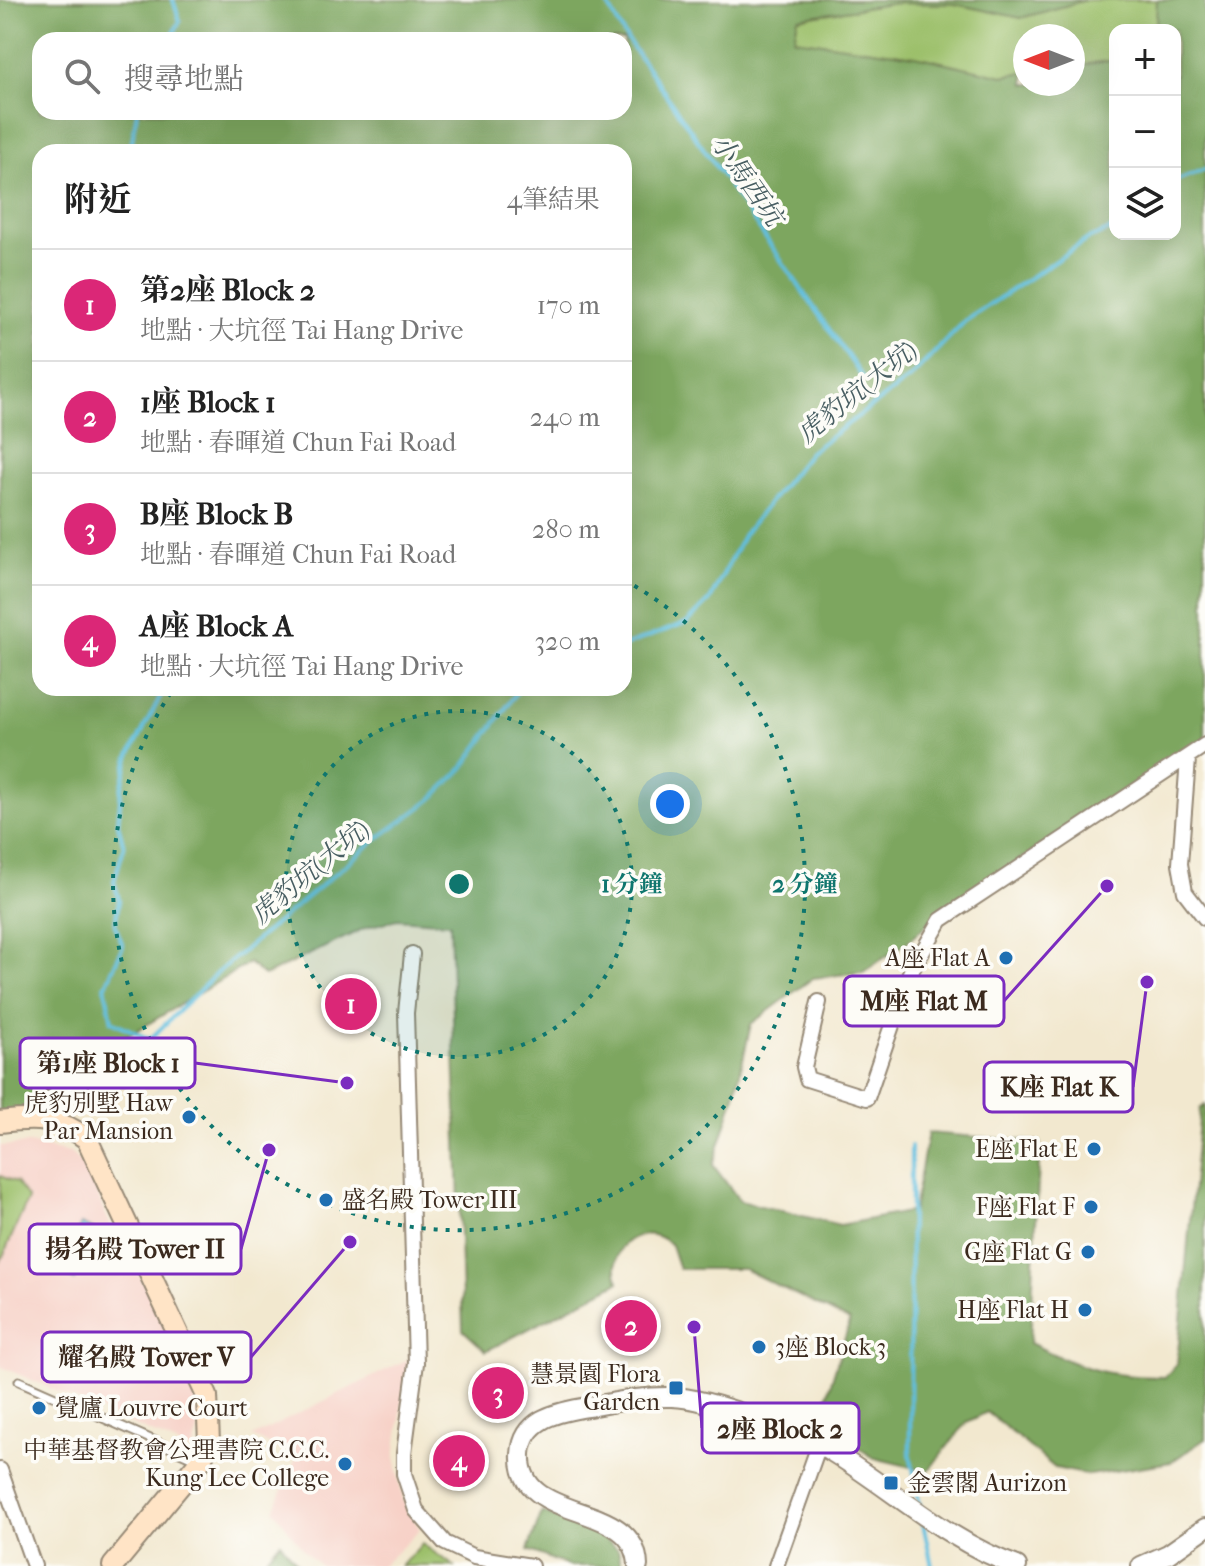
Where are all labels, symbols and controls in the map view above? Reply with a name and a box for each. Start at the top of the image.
north arrow [1013,24,1085,96]
map controls [1109,24,1181,240]
button: + [1109,24,1181,96]
search box [32,32,632,120]
icon: search [60,54,104,98]
text: 搜尋地點 [124,62,244,97]
button: − [1109,96,1181,168]
water label: 小馬西坑 [704,129,792,235]
button: layers [1109,168,1181,240]
text: 附近 [64,180,132,220]
text: 4筆結果 [507,184,600,215]
text: 第2座 Block 2 [140,273,315,308]
text: 1 [85,290,95,321]
text: 170 m [537,290,600,321]
text: 地點 · 大坑徑 Tai Hang Drive [140,315,463,346]
water label: 虎豹坑(大坑) [791,335,923,449]
text: 1座 Block 1 [140,385,276,420]
text: 2 [83,402,97,433]
text: 240 m [530,402,600,433]
text: 地點 · 春暉道 Chun Fai Road [140,427,456,458]
text: B座 Block B [140,497,293,532]
text: 3 [85,514,95,545]
text: 280 m [532,514,600,545]
text: 地點 · 春暉道 Chun Fai Road [140,539,456,570]
text: A座 Block A [140,609,293,644]
text: 4 [82,626,98,657]
text: 320 m [534,626,600,657]
text: 地點 · 大坑徑 Tai Hang Drive [140,651,463,682]
your location [650,784,690,824]
water label: 虎豹坑(大坑) [245,814,375,930]
centre of rings [445,870,473,898]
text: 1 分鐘 [601,870,663,898]
text: 2 分鐘 [772,870,838,898]
place label: A座 Flat A [884,944,990,972]
marker: A座 Flat A [997,949,1015,967]
pin: 1 [325,974,377,1034]
callout: M座 Flat M [844,976,1004,1026]
text: M座 Flat M [860,986,988,1017]
callout: 第1座 Block 1 [20,1038,195,1088]
text: 第1座 Block 1 [36,1048,180,1079]
callout: K座 Flat K [984,1062,1133,1112]
text: K座 Flat K [1000,1072,1120,1103]
place label: 虎豹別墅 Haw Par Mansion [24,1089,174,1145]
marker: 虎豹別墅 Haw Par Mansion [180,1108,198,1126]
place label: E座 Flat E [975,1135,1078,1163]
marker: E座 Flat E [1085,1140,1103,1158]
place label: 盛名殿 Tower III [342,1186,517,1214]
marker: 盛名殿 Tower III [317,1191,335,1209]
place label: F座 Flat F [976,1193,1075,1221]
marker: F座 Flat F [1082,1198,1100,1216]
callout: 揚名殿 Tower II [29,1224,241,1274]
text: 揚名殿 Tower II [45,1234,225,1265]
place label: G座 Flat G [964,1238,1072,1266]
marker: G座 Flat G [1079,1243,1097,1261]
pin: 2 [605,1296,657,1356]
place label: H座 Flat H [957,1296,1069,1324]
marker: H座 Flat H [1076,1301,1094,1319]
callout: 耀名殿 Tower V [42,1332,251,1382]
place label: 3座 Block 3 [775,1333,886,1361]
marker: 3座 Block 3 [750,1338,768,1356]
text: 耀名殿 Tower V [58,1342,236,1373]
place label: 慧景園 Flora Garden [530,1360,661,1416]
pin: 3 [472,1363,524,1423]
marker: 慧景園 Flora Garden [667,1379,685,1397]
place label: 覺廬 Louvre Court [55,1394,248,1422]
marker: 覺廬 Louvre Court [30,1399,48,1417]
callout: 2座 Block 2 [702,1403,859,1453]
text: 2座 Block 2 [717,1414,843,1445]
pin: 4 [433,1431,485,1491]
place label: 中華基督教會公理書院 C.C.C. Kung Lee College [23,1436,329,1492]
marker: 中華基督教會公理書院 C.C.C. Kung Lee College [336,1455,354,1473]
place label: 金雲閣 Aurizon [907,1469,1067,1497]
marker: 金雲閣 Aurizon [882,1474,900,1492]

